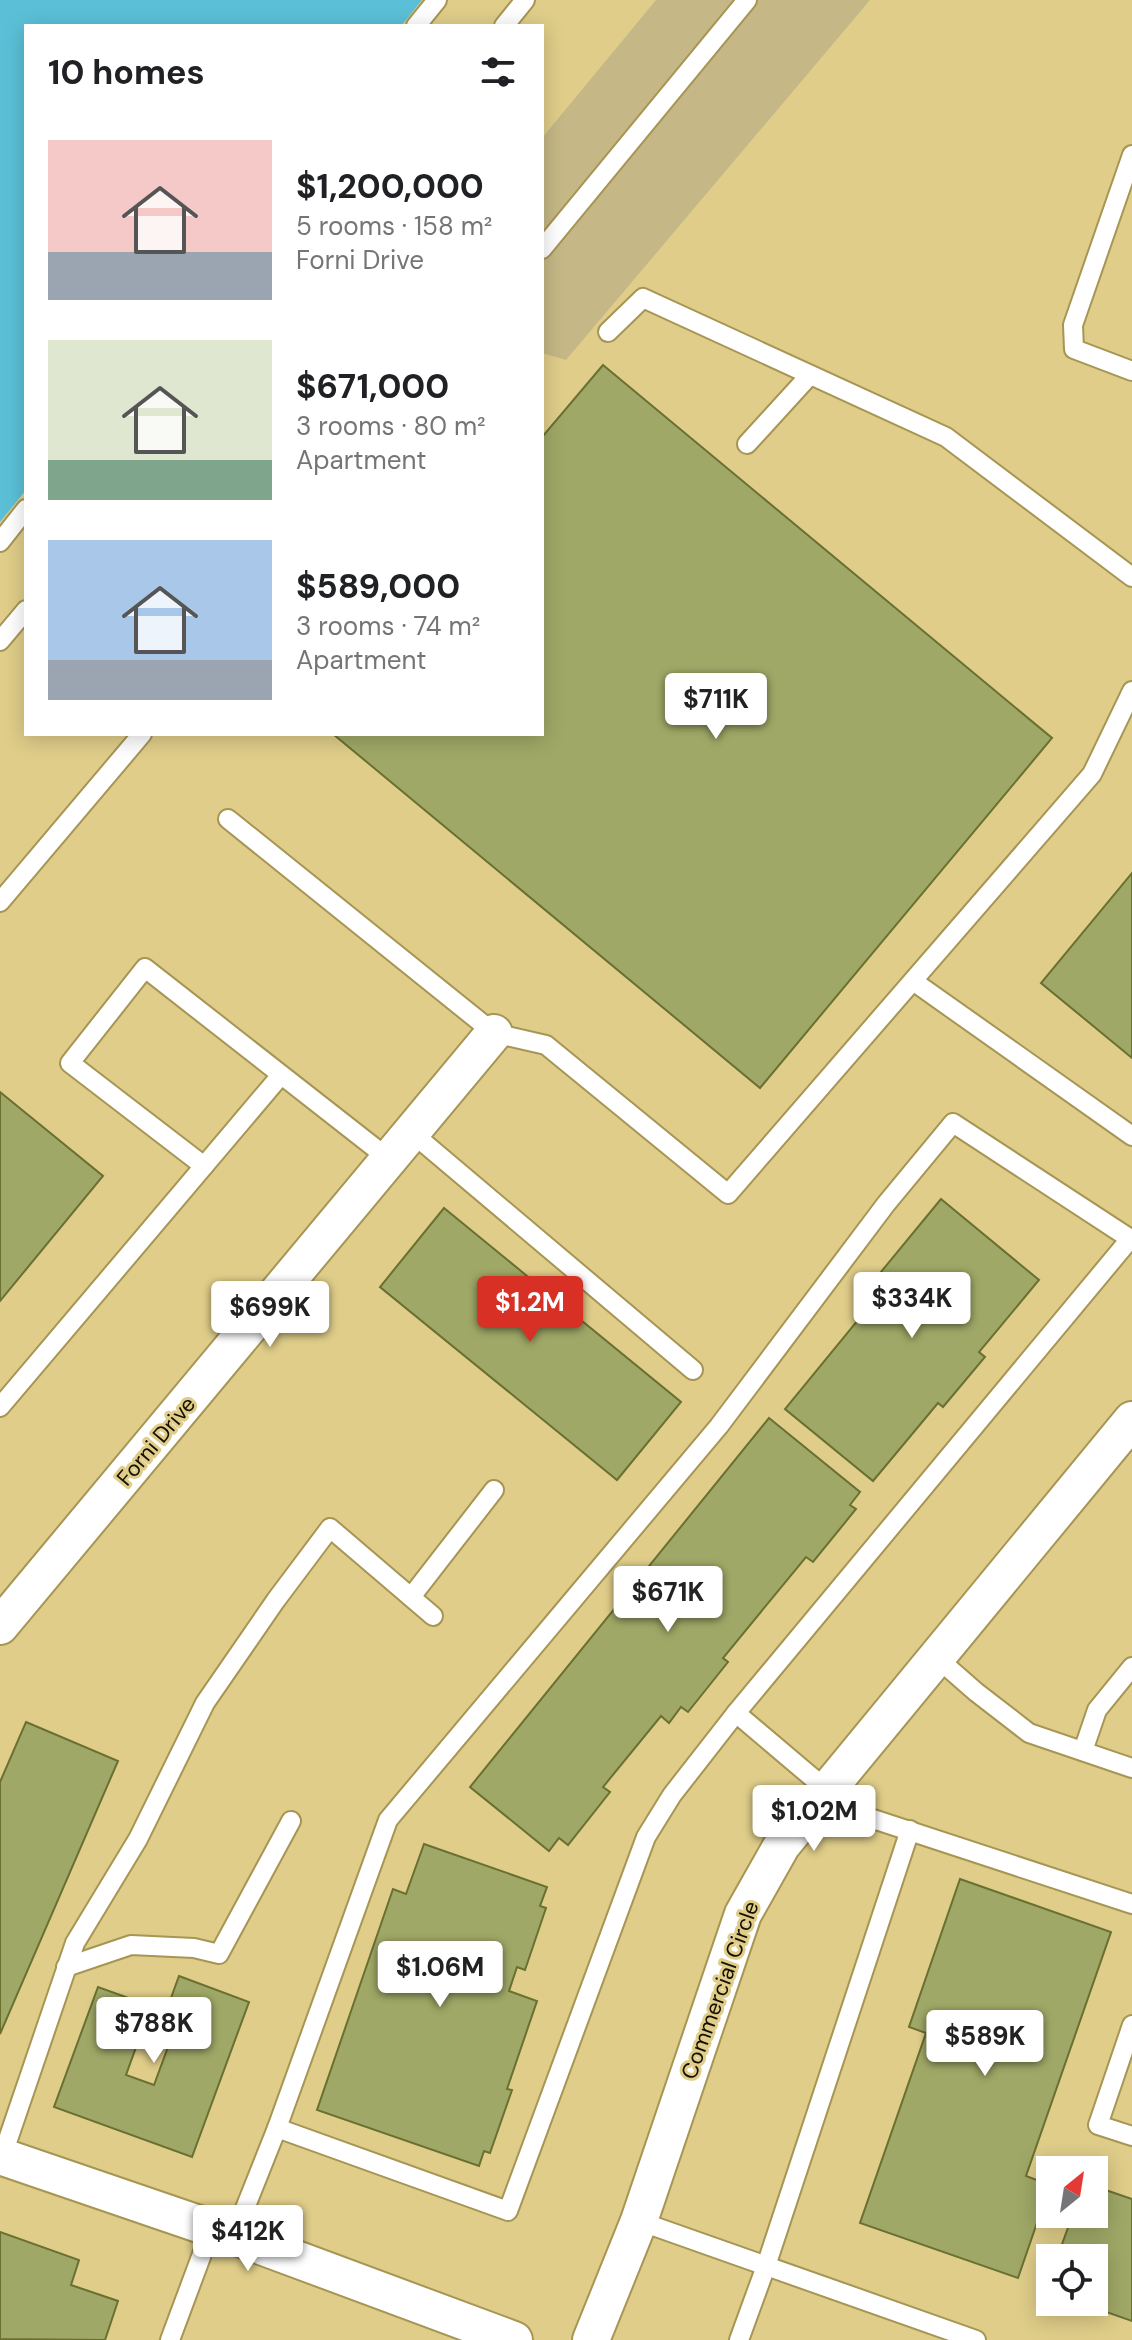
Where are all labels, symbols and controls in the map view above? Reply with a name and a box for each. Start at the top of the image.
text: 10 homes [48,50,205,95]
icon: filters [476,50,520,94]
text: $1,200,000 [296,164,484,209]
icon: home [112,172,208,268]
text: 5 rooms · 158 m² [296,209,492,243]
text: Forni Drive [296,243,424,277]
text: $671,000 [296,364,449,409]
icon: home [112,372,208,468]
text: 3 rooms · 80 m² [296,409,486,443]
text: Apartment [296,443,427,477]
text: $589,000 [296,564,460,609]
icon: home [112,572,208,668]
text: 3 rooms · 74 m² [296,609,480,643]
text: Apartment [296,643,427,677]
pin: $711K [660,673,772,741]
text: $711K [683,682,749,716]
pin: $334K [856,1272,968,1340]
pin: $1.2M [474,1276,586,1344]
pin: $699K [214,1281,326,1349]
text: $334K [872,1281,952,1315]
text: $1.2M [495,1285,565,1319]
text: $699K [229,1290,311,1324]
street label: Forni Drive [110,1390,202,1492]
pin: $671K [612,1566,724,1634]
text: $671K [632,1575,704,1609]
pin: $1.02M [749,1785,879,1853]
text: $1.02M [771,1794,857,1828]
street label: Commercial Circle [674,1897,766,2083]
pin: $1.06M [375,1941,505,2009]
text: $1.06M [396,1950,484,1984]
pin: $788K [98,1997,210,2065]
text: $788K [114,2006,194,2040]
pin: $589K [929,2010,1041,2078]
text: $589K [944,2019,1026,2053]
north arrow [1036,2156,1108,2228]
map controls [1036,2156,1108,2316]
pin: $412K [192,2205,304,2273]
text: $412K [211,2214,285,2248]
button: locate [1036,2244,1108,2316]

